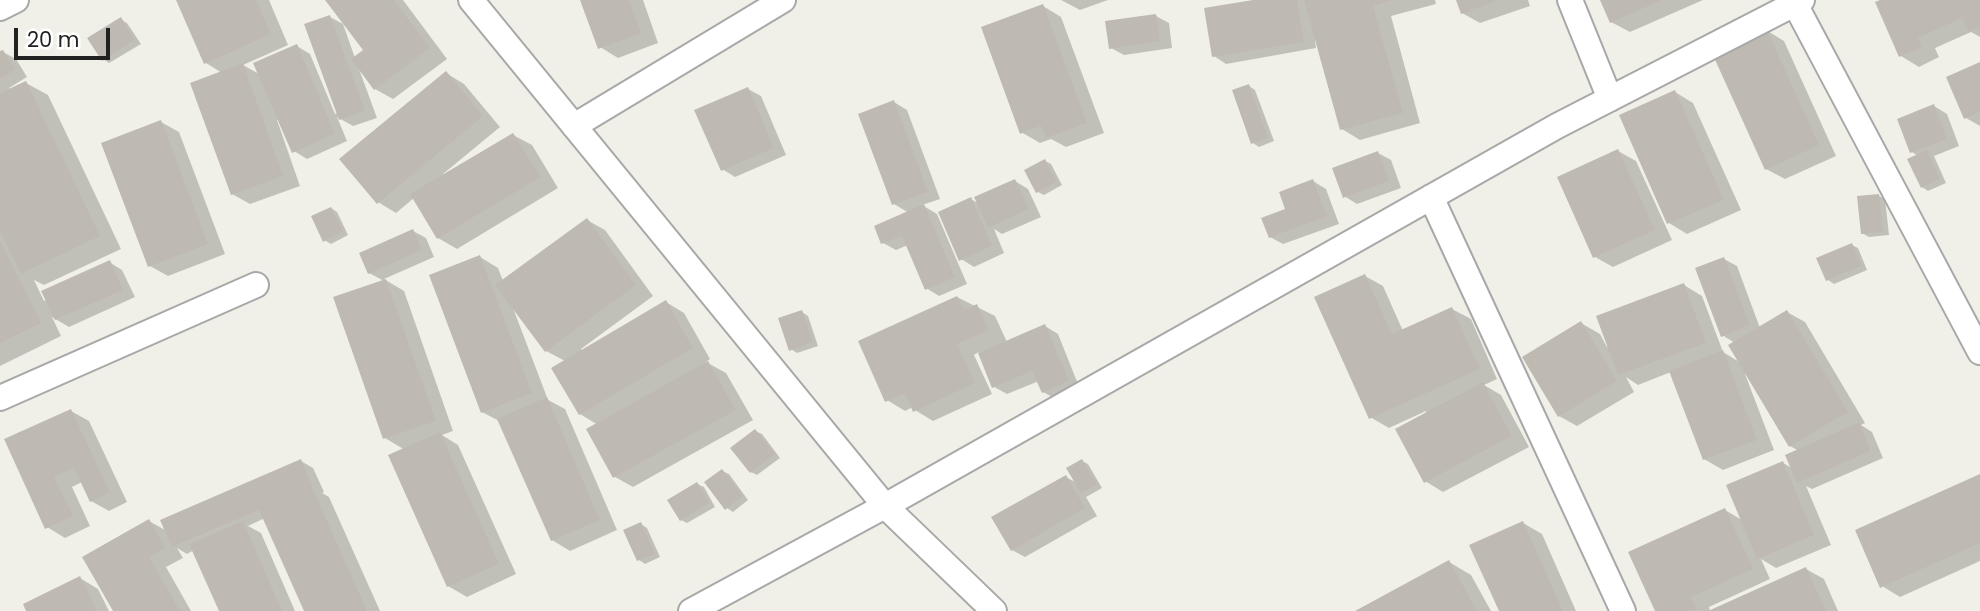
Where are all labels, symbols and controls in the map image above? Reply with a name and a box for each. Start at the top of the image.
scale bar [18,14,114,58]
text: 20 m [27,25,80,54]

